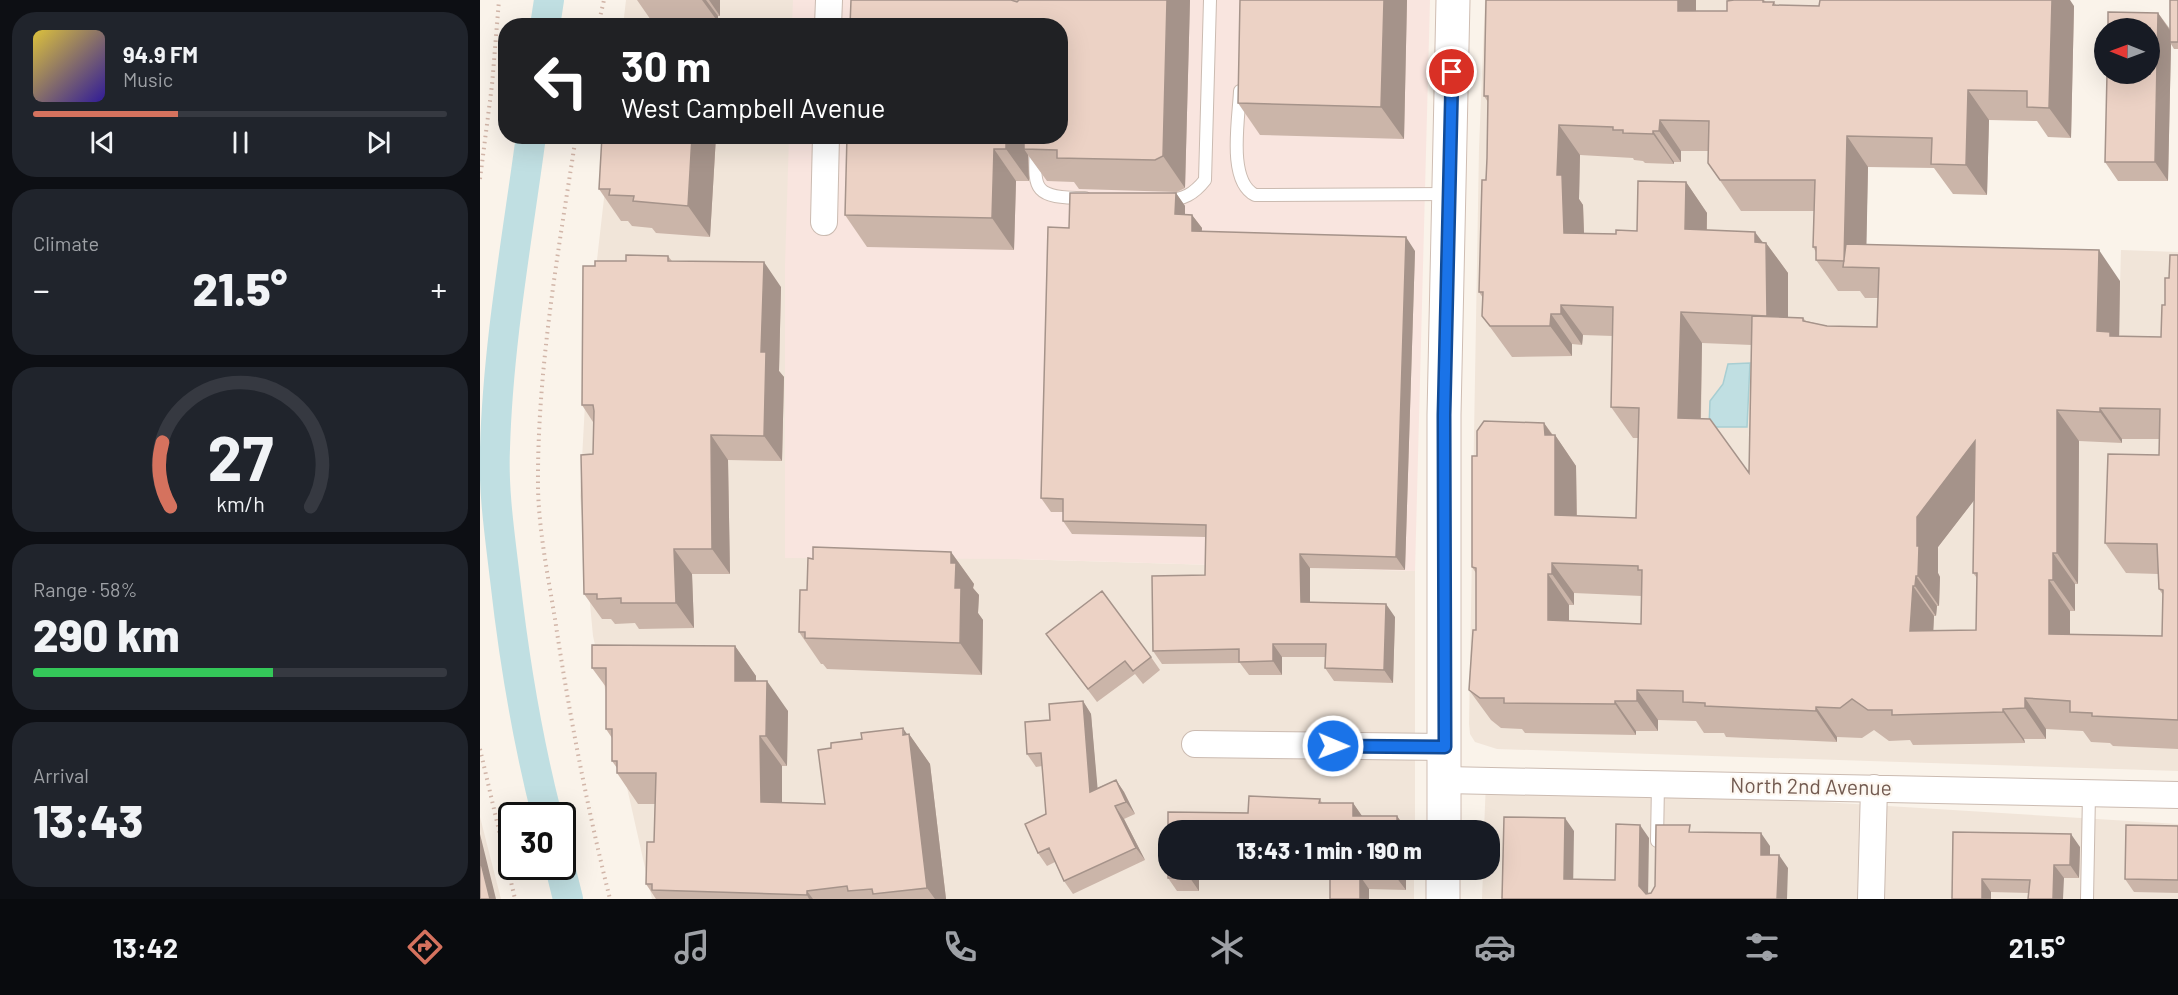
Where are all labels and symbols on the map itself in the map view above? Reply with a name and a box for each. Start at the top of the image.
north arrow [2094,18,2160,84]
pin [1426,46,1477,97]
position arrow [1301,714,1365,778]
street label: North 2nd Avenue [1730,772,1892,799]
speed limit sign: 30 [498,802,576,880]

